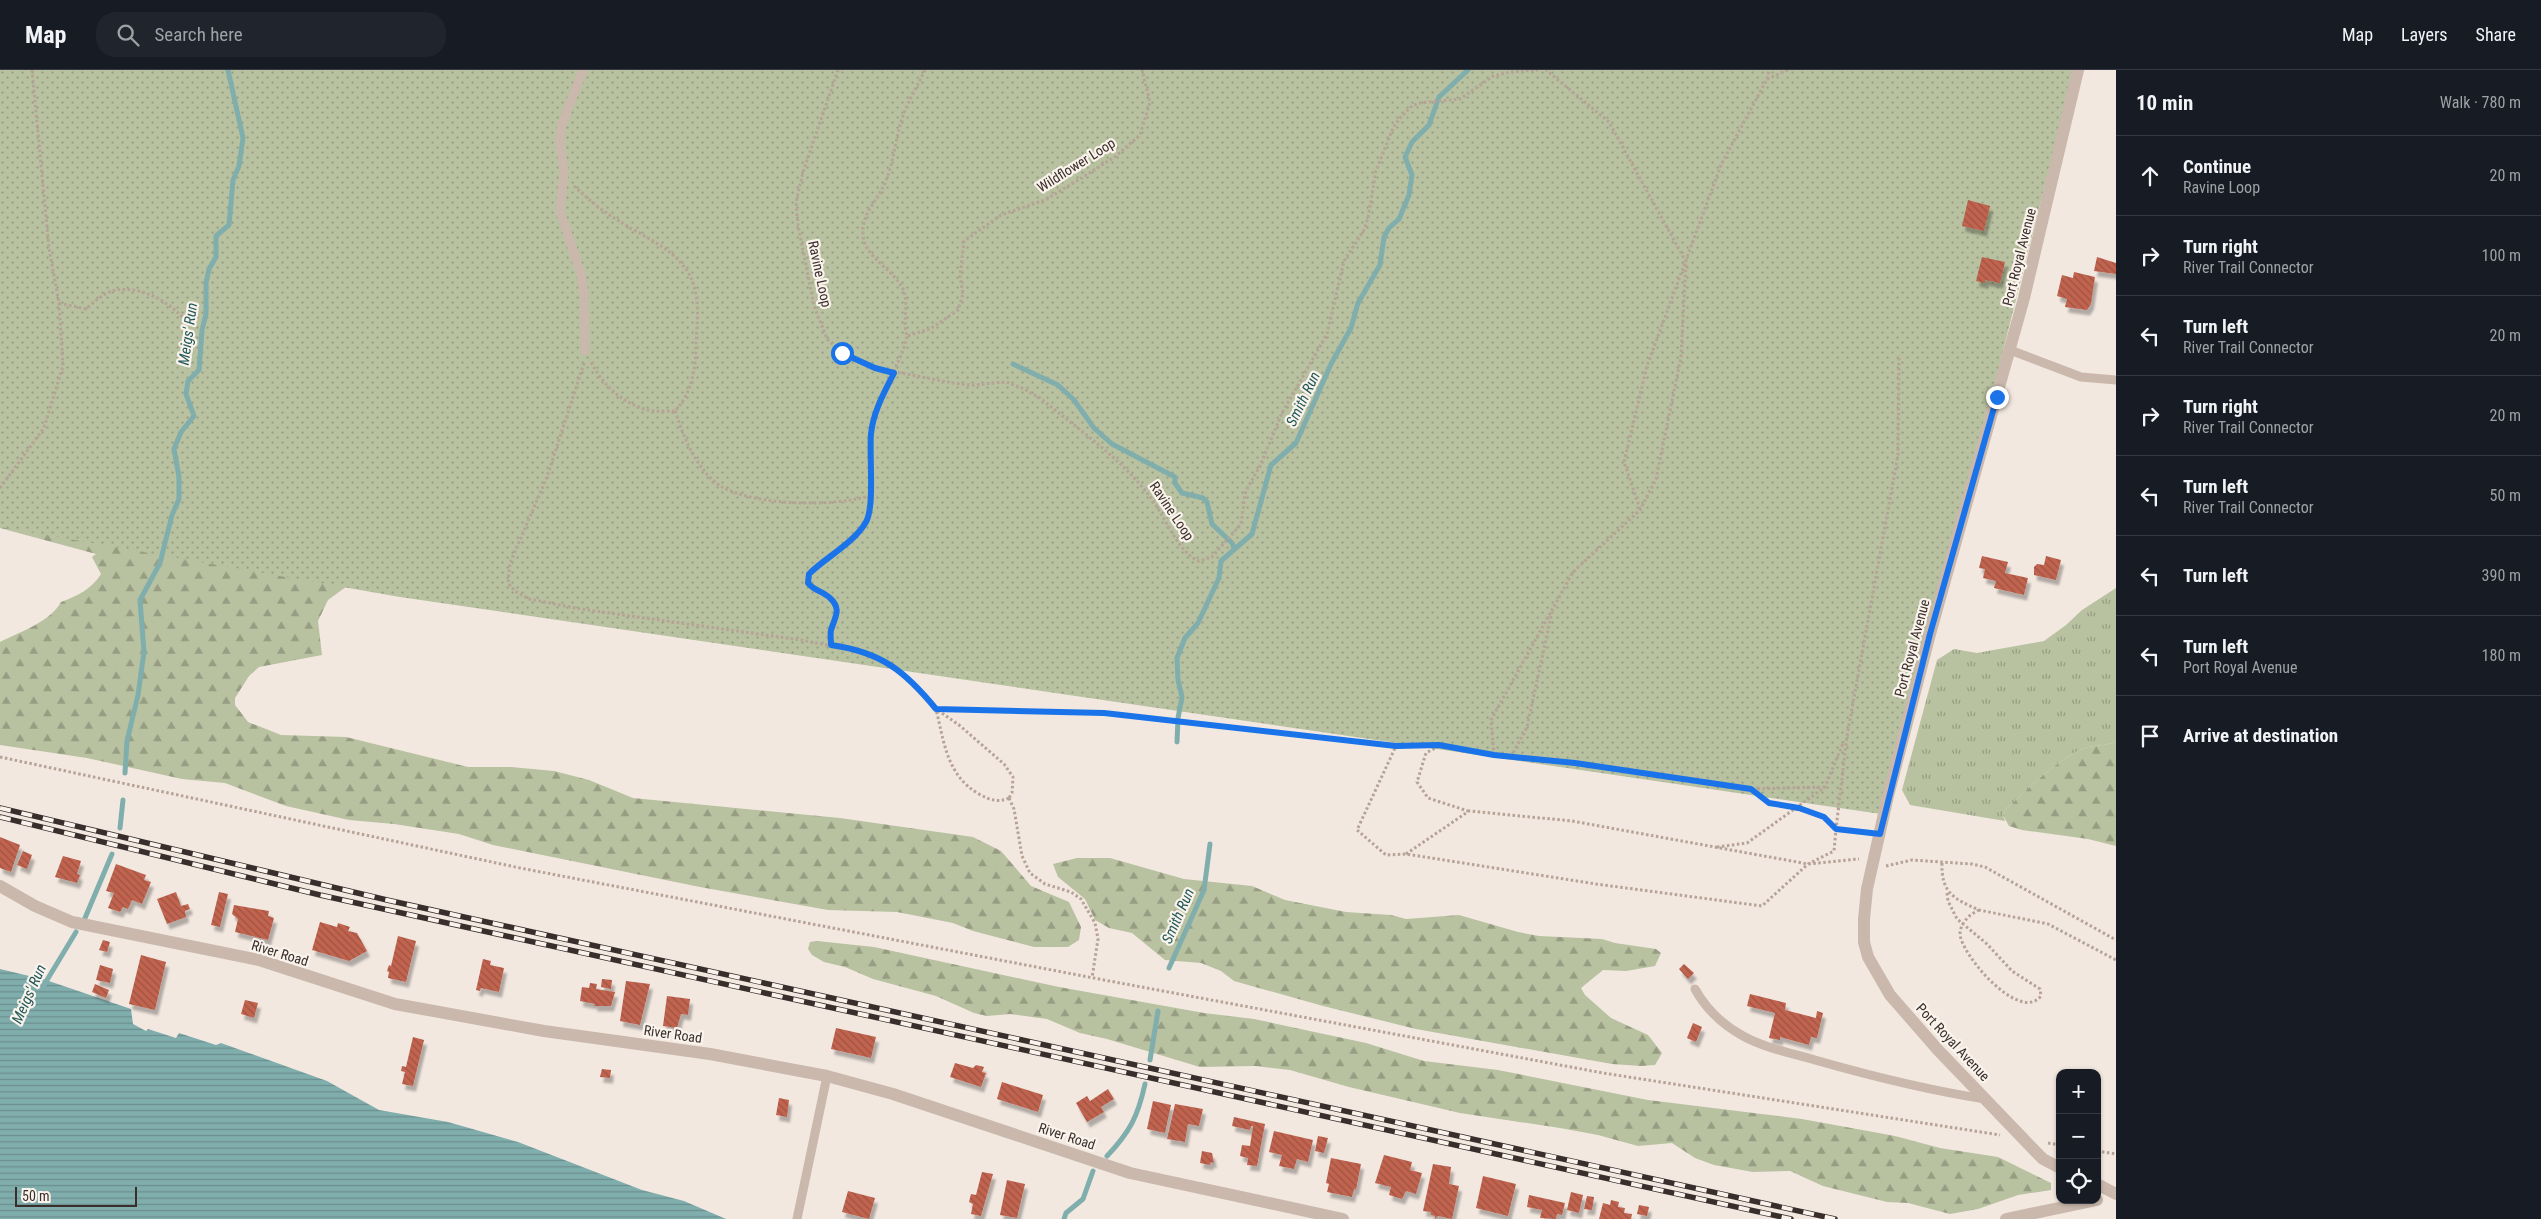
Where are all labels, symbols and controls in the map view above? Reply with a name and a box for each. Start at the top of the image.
search box [96,12,446,57]
text: Map [25,21,66,49]
icon: search [114,21,142,49]
text: Search here [154,23,243,46]
text: Map [2342,24,2373,45]
text: Layers [2401,24,2448,45]
text: Share [2476,24,2516,45]
text: 10 min [2136,91,2193,115]
text: Walk · 780 m [2440,93,2521,112]
street label: Wildflower Loop [1034,135,1118,195]
text: Continue [2183,155,2251,178]
icon: ahead [2136,162,2164,190]
text: 20 m [2489,166,2521,185]
text: Ravine Loop [2183,178,2260,197]
street label: Port Royal Avenue [1999,206,2039,308]
text: Turn right [2183,235,2258,258]
street label: Ravine Loop [805,239,835,309]
icon: right [2136,242,2164,270]
text: 100 m [2482,246,2521,265]
text: River Trail Connector [2183,258,2314,277]
water label: Meigs' Run [175,302,201,366]
text: Turn left [2183,315,2248,338]
icon: left [2136,322,2164,350]
text: 20 m [2489,326,2521,345]
text: River Trail Connector [2183,338,2314,357]
route start [831,342,854,365]
water label: Smith Run [1282,369,1324,429]
route end [1986,386,2009,409]
text: Turn right [2183,395,2258,418]
icon: right [2136,402,2164,430]
text: 20 m [2489,406,2521,425]
text: River Trail Connector [2183,418,2314,437]
text: Turn left [2183,475,2248,498]
street label: Ravine Loop [1147,479,1198,543]
icon: left [2136,482,2164,510]
text: 50 m [2489,486,2521,505]
text: River Trail Connector [2183,498,2314,517]
icon: left [2136,562,2164,590]
text: Turn left [2183,564,2248,587]
text: 390 m [2482,566,2521,585]
street label: Port Royal Avenue [1891,597,1933,698]
text: Turn left [2183,635,2248,658]
icon: left [2136,642,2164,670]
text: 180 m [2482,646,2521,665]
text: Port Royal Avenue [2183,658,2298,677]
icon: arrive [2136,722,2164,750]
text: Arrive at destination [2183,724,2338,747]
water label: Smith Run [1158,886,1198,946]
street label: River Road [250,937,310,969]
water label: Meigs' Run [8,962,50,1026]
street label: Port Royal Avenue [1913,1000,1993,1084]
street label: River Road [643,1022,703,1046]
map controls [2056,1069,2101,1204]
button: + [2056,1069,2101,1114]
button: − [2056,1114,2101,1159]
street label: River Road [1037,1119,1097,1153]
button: locate [2056,1159,2101,1204]
scale bar [15,1184,138,1207]
text: 50 m [22,1188,50,1204]

